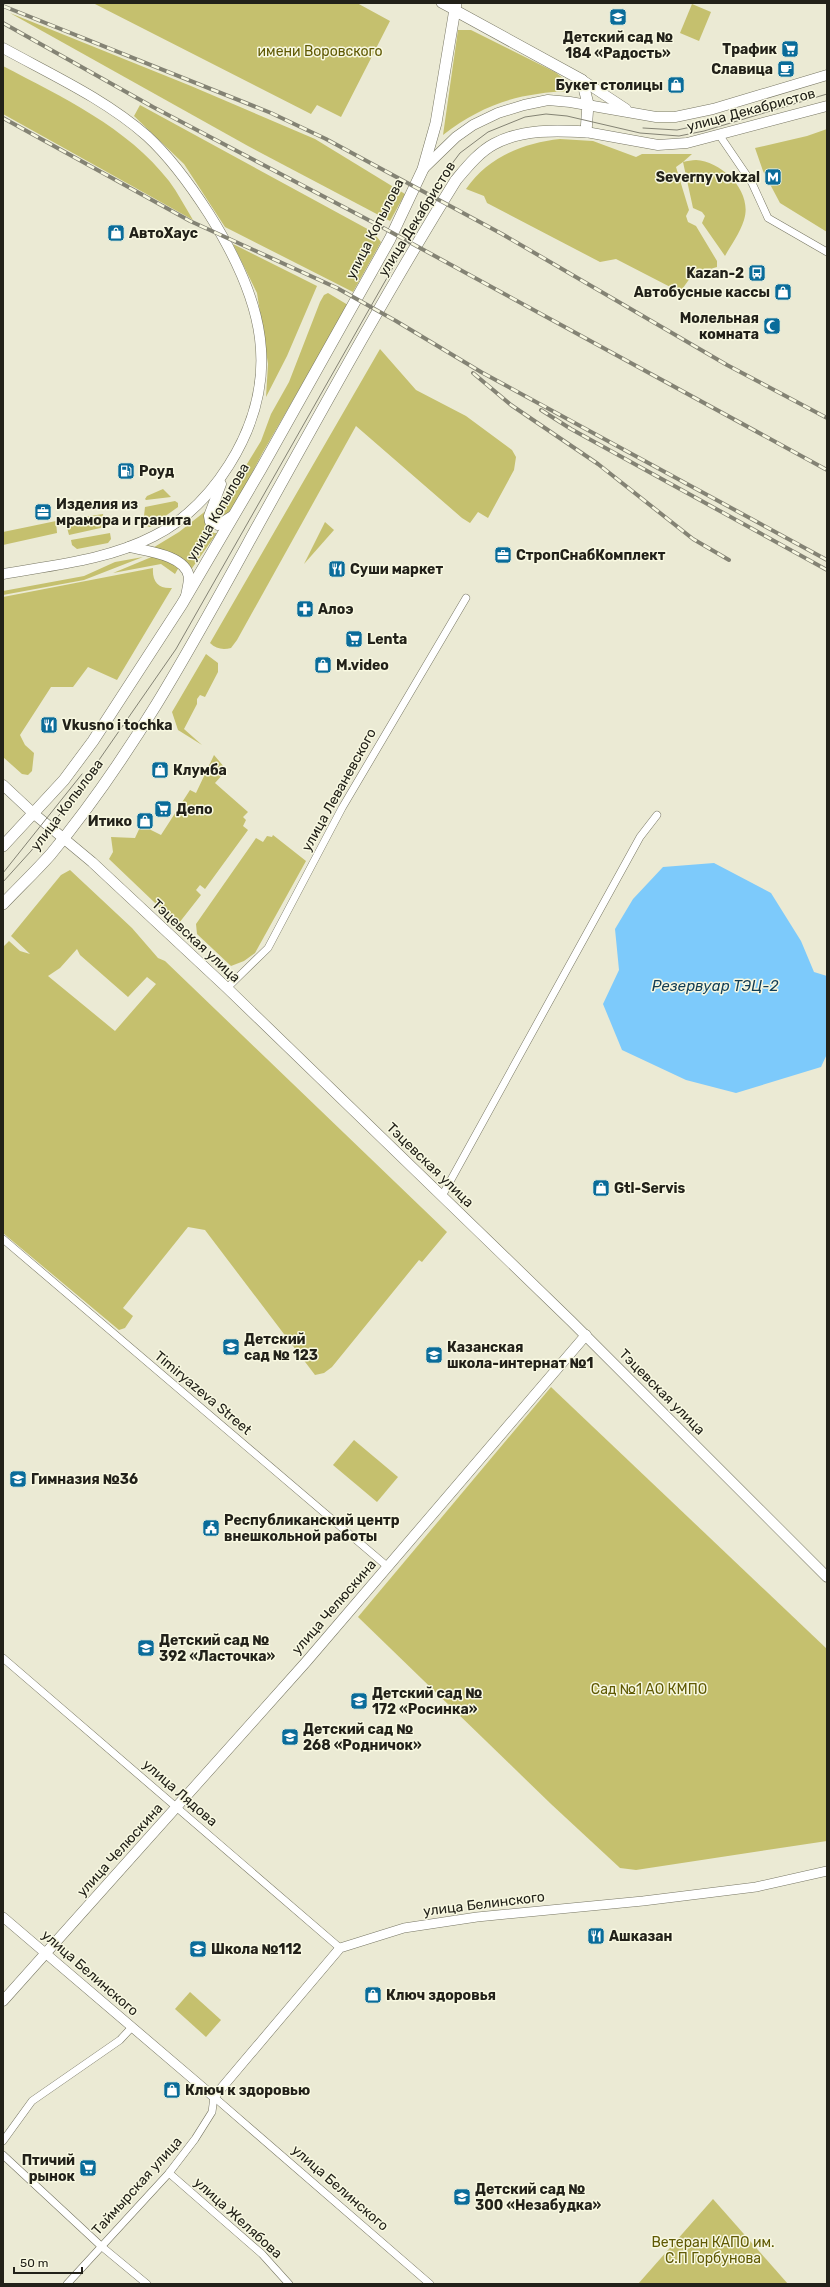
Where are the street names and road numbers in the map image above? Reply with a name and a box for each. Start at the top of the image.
street label: улица Декабристов [685,85,817,135]
street label: улица Декабристов [375,158,459,280]
street label: улица Копылова [342,176,408,282]
street label: улица Копылова [183,460,253,564]
street label: улица Леваневского [298,726,380,854]
street label: улица Копылова [27,756,107,854]
street label: Тэцевская улица [148,896,244,986]
street label: Тэцевская улица [383,1119,477,1211]
street label: Тэцевская улица [616,1346,708,1438]
street label: Timiryazeva Street [151,1347,255,1439]
street label: улица Челюскина [288,1556,380,1658]
street label: улица Лядова [139,1756,221,1830]
street label: улица Челюскина [74,1800,166,1900]
street label: улица Белинского [422,1888,546,1920]
street label: улица Белинского [38,1926,142,2020]
street label: Таймырская улица [88,2133,186,2239]
street label: улица Белинского [288,2141,392,2235]
street label: улица Желябова [190,2174,286,2262]

